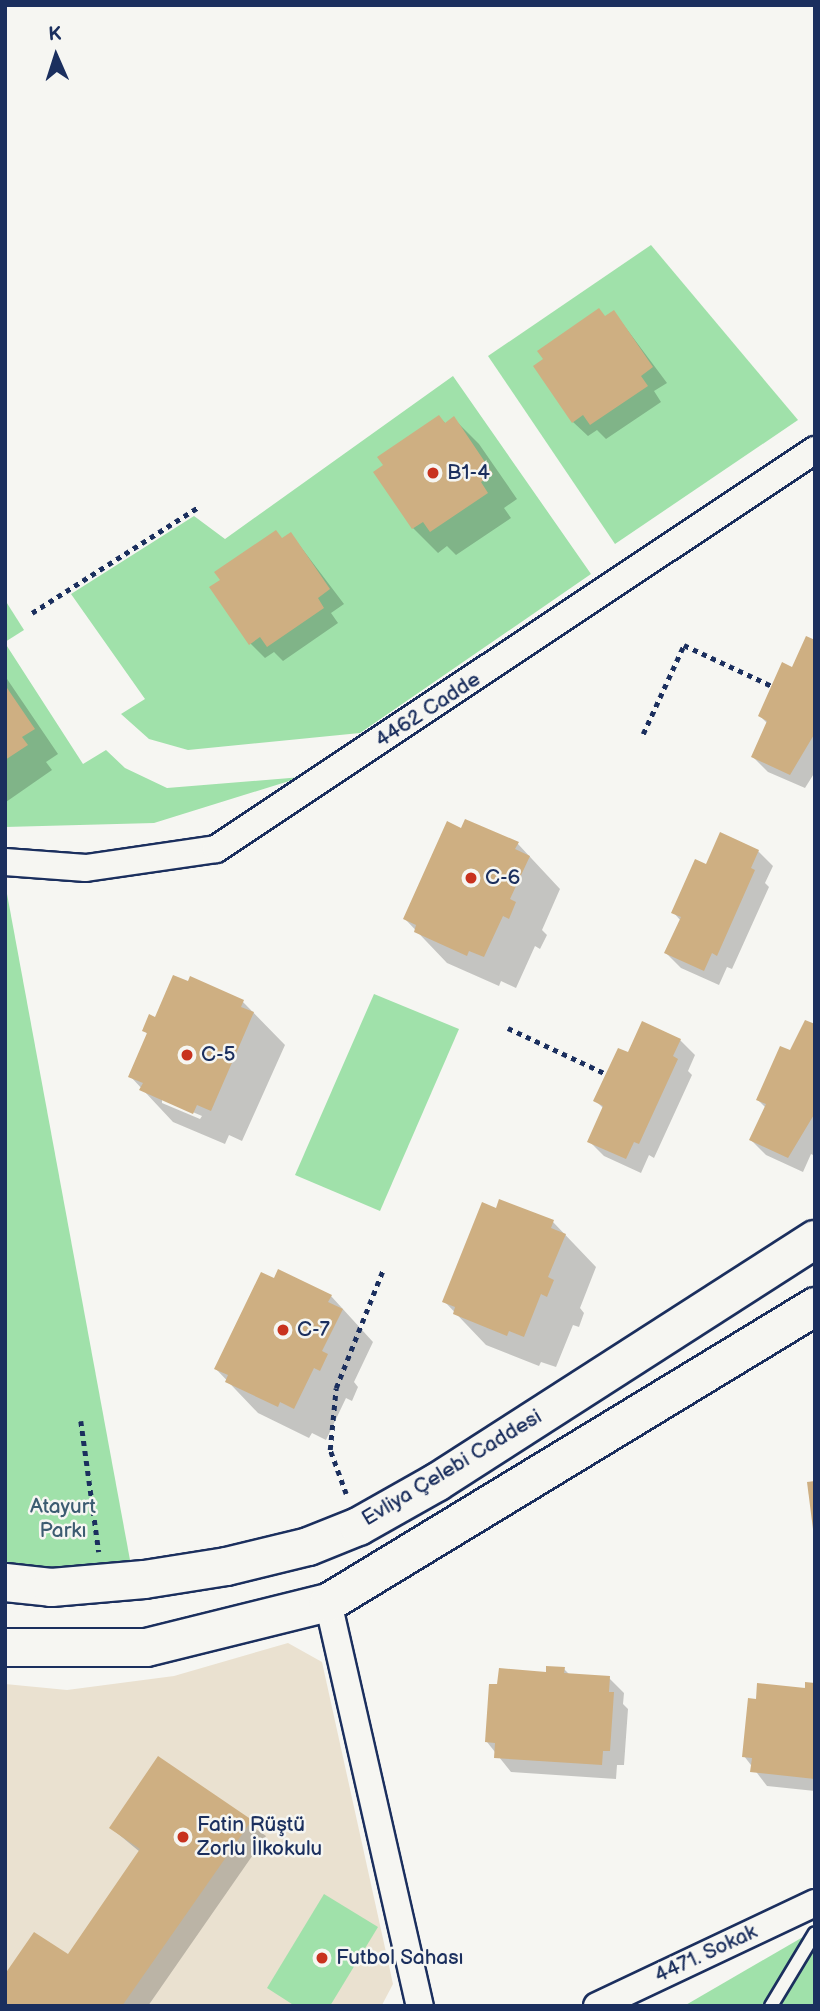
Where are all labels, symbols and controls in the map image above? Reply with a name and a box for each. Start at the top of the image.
north arrow [21,21,91,91]
text: K [48,23,62,46]
place label: B1-4 [447,460,490,486]
marker: B1-4 [425,465,441,481]
street label: 4462 Cadde [371,667,485,753]
place label: C-6 [485,865,520,891]
marker: C-6 [463,870,479,886]
place label: C-5 [201,1042,236,1068]
marker: C-5 [179,1047,195,1063]
place label: C-7 [297,1317,330,1343]
marker: C-7 [275,1322,291,1338]
street label: Evliya Çelebi Caddesi [357,1404,547,1532]
park label: Atayurt Parkı [30,1494,96,1544]
place label: Fatin Rüştü Zorlu İlkokulu [197,1812,322,1862]
marker: Fatin Rüştü Zorlu İlkokulu [175,1829,191,1845]
street label: 4471. Sokak [651,1919,761,1989]
place label: Futbol Sahası [336,1945,464,1971]
marker: Futbol Sahası [314,1950,330,1966]

